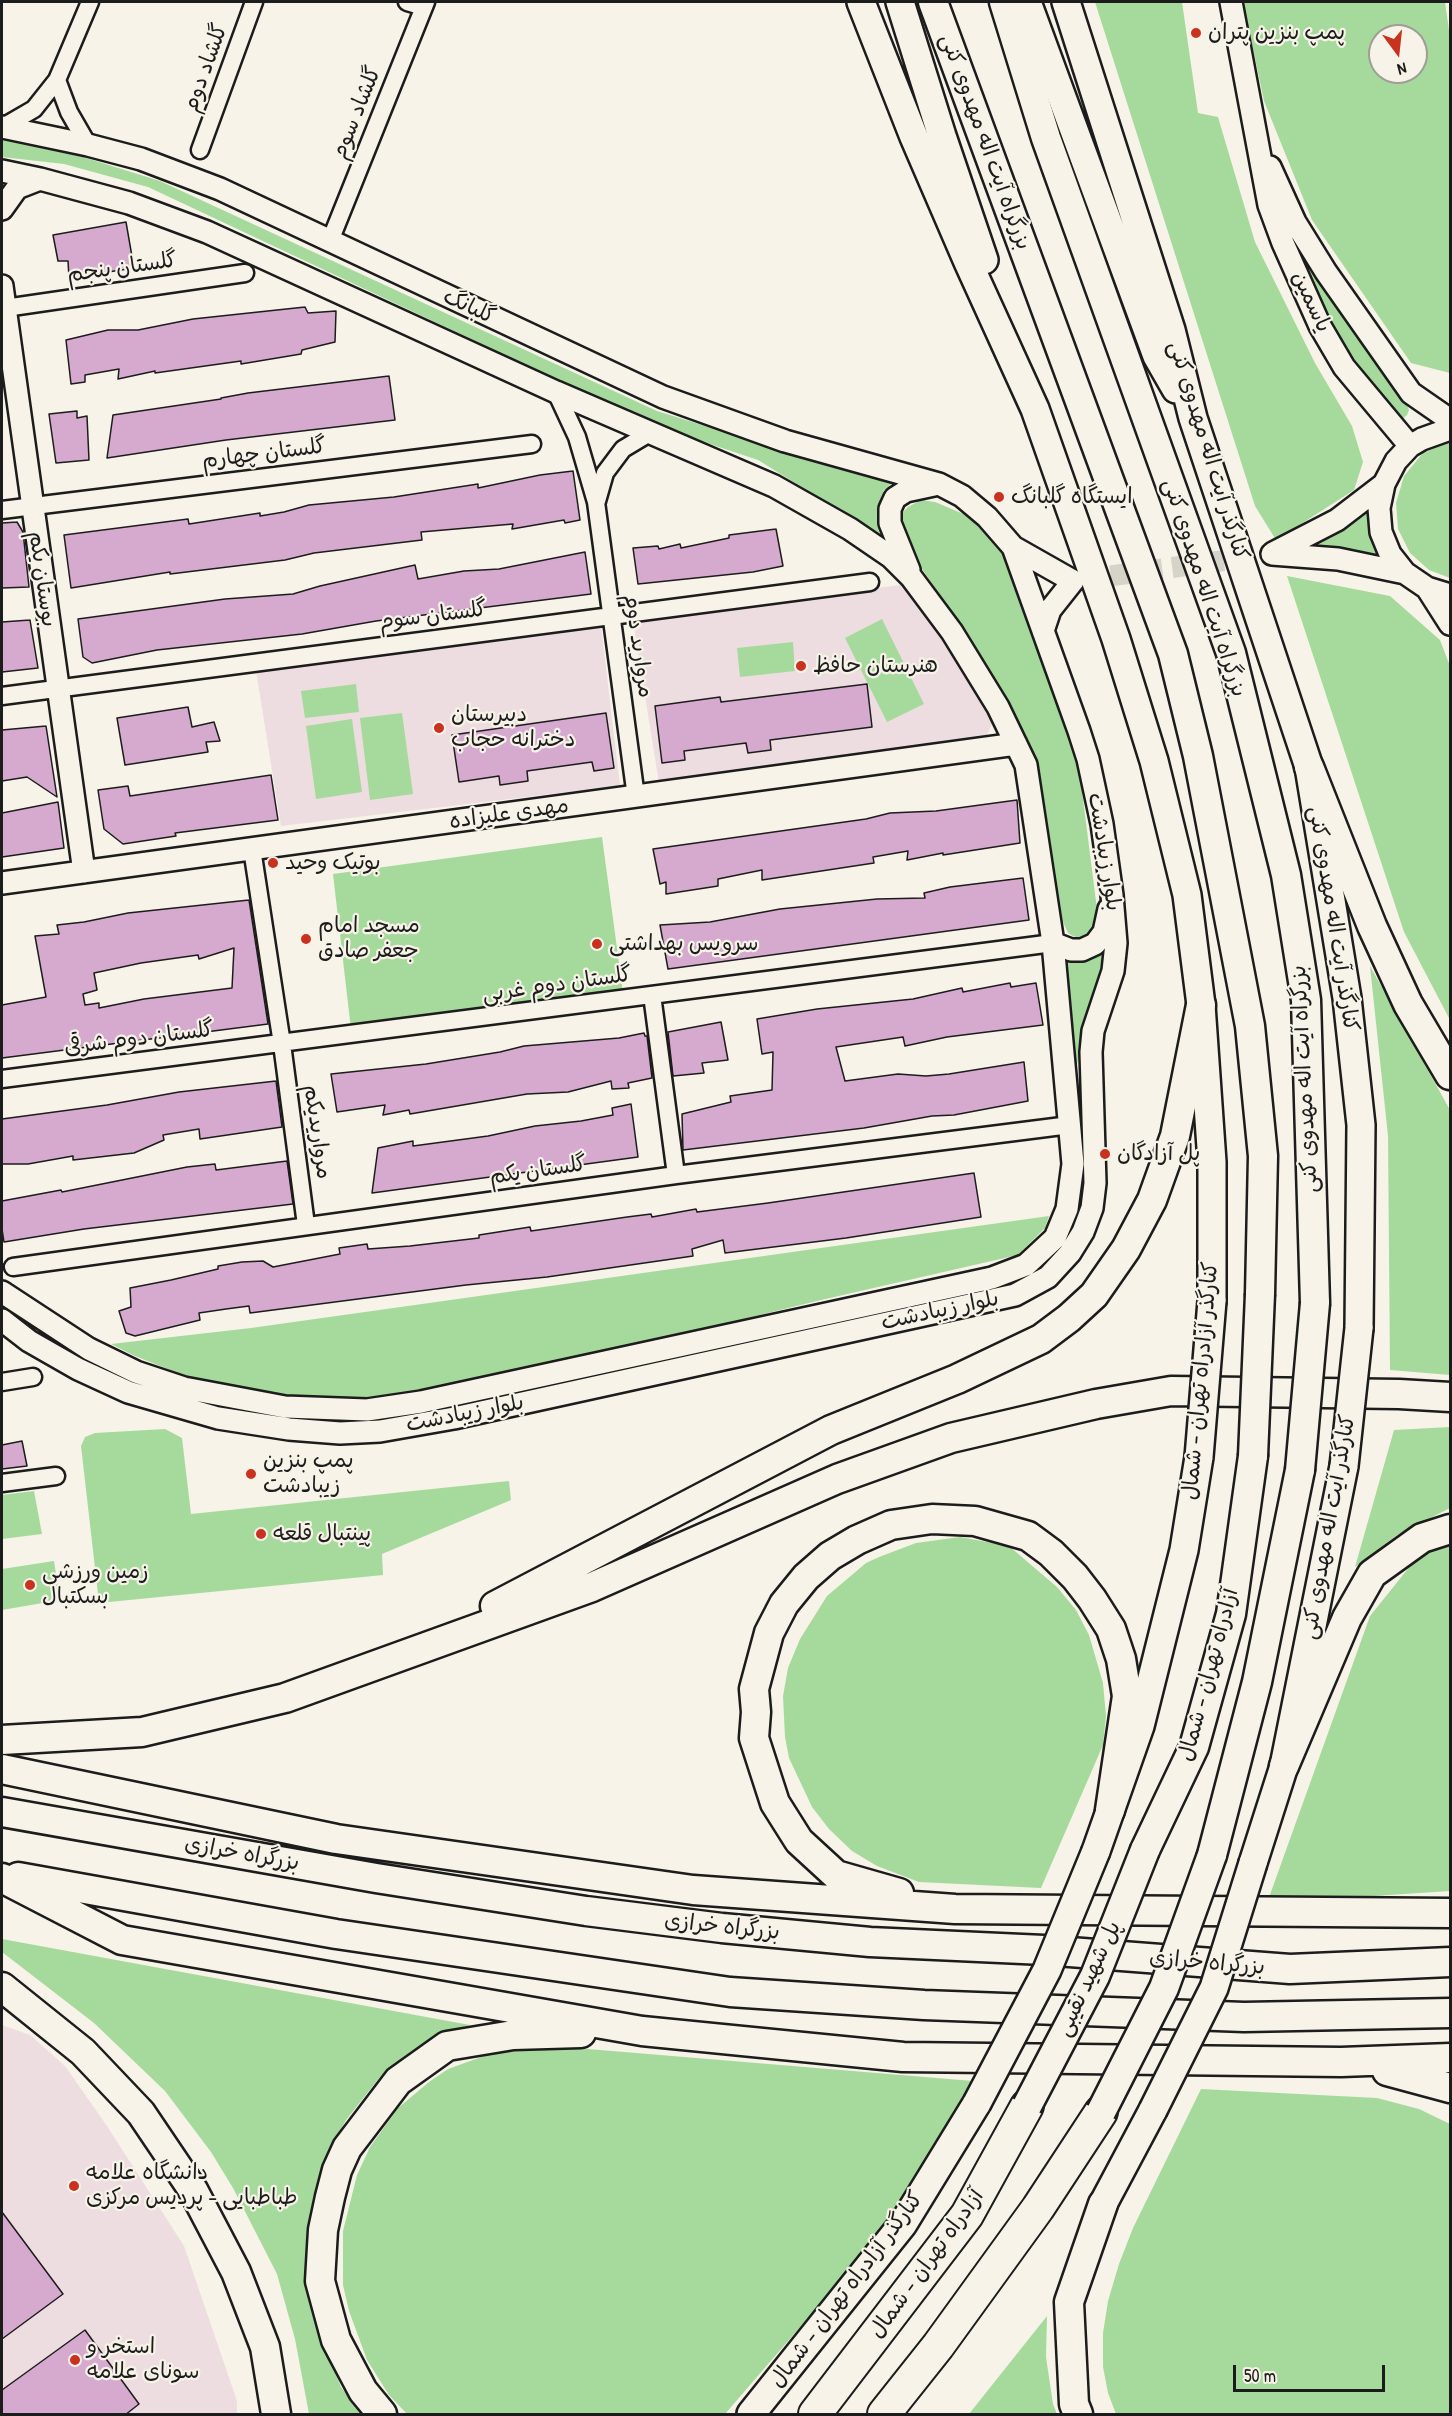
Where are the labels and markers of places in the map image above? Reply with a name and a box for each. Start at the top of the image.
place label: پمپ بنزین پتران [1208,20,1345,46]
marker: پمپ بنزین پتران [1189,26,1203,40]
place label: ایستگاه گلبانگ [1011,484,1133,510]
marker: ایستگاه گلبانگ [992,490,1006,504]
place label: هنرستان حافظ [813,653,938,679]
marker: هنرستان حافظ [794,659,808,673]
place label: دبیرستان دخترانه حجاب [451,702,575,754]
marker: دبیرستان دخترانه حجاب [432,721,446,735]
place label: بوتیک وحید [285,850,381,876]
marker: بوتیک وحید [266,856,280,870]
place label: مسجد امام جعفر صادق [318,913,420,964]
place label: سرویس بهداشتی [609,931,759,957]
marker: مسجد امام جعفر صادق [299,932,313,946]
marker: سرویس بهداشتی [590,937,604,951]
place label: پل آزادگان [1117,1141,1201,1167]
marker: پل آزادگان [1098,1147,1112,1161]
place label: پمپ بنزین زیبادشت [263,1448,354,1500]
marker: پمپ بنزین زیبادشت [244,1467,258,1481]
place label: پینتبال قلعه [273,1521,371,1547]
marker: پینتبال قلعه [254,1527,268,1541]
place label: زمین ورزشی بسکتبال [42,1559,149,1610]
marker: زمین ورزشی بسکتبال [23,1578,37,1592]
place label: دانشگاه علامه طباطبایی - پردیس مرکزی [86,2160,298,2212]
marker: دانشگاه علامه طباطبایی - پردیس مرکزی [67,2179,81,2193]
place label: استخر و سونای علامه [87,2334,200,2386]
marker: استخر و سونای علامه [68,2353,82,2367]

